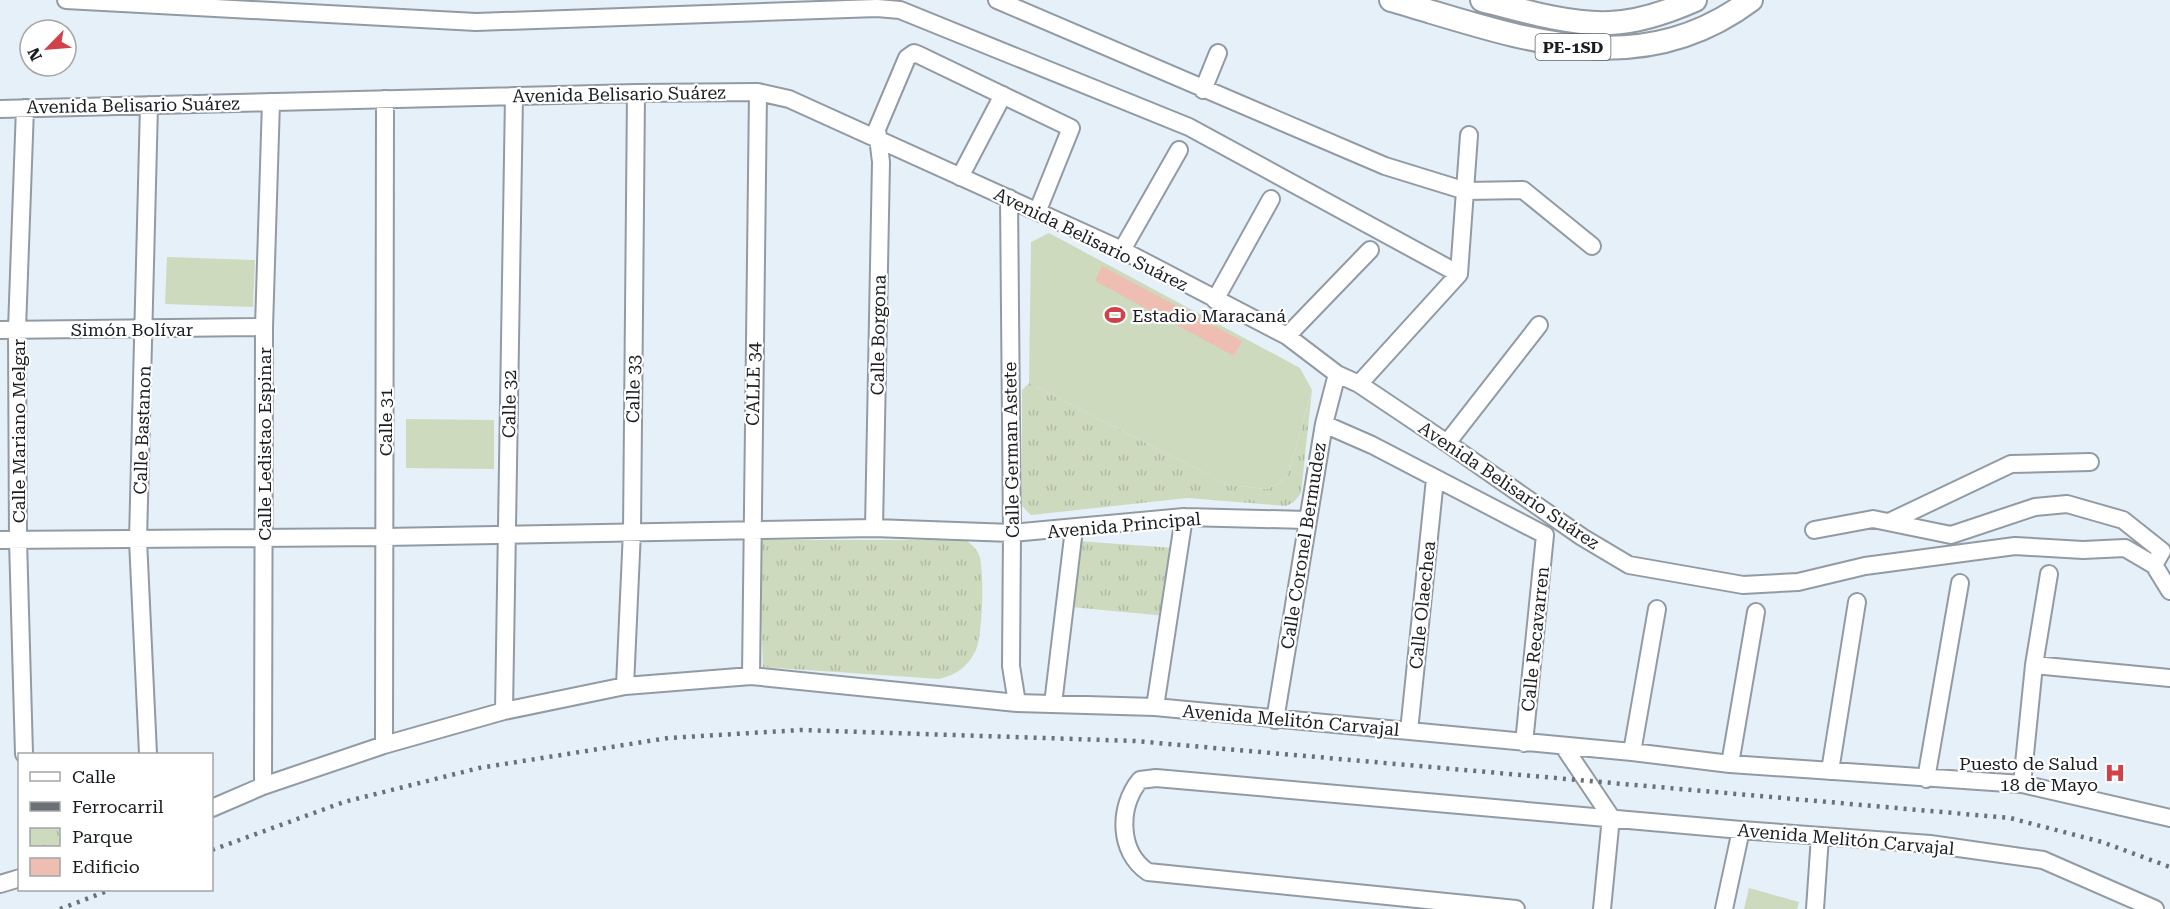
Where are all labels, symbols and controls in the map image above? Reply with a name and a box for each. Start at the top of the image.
north arrow [18,18,78,78]
road number: PE-1SD [1536,34,1610,60]
text: N [24,45,46,64]
street label: Avenida Belisario Suárez [512,82,726,106]
street label: Avenida Belisario Suárez [26,93,240,117]
street label: Avenida Belisario Suárez [991,183,1192,295]
street label: Calle Borgona [866,274,890,396]
sports icon: Estadio Maracaná [1103,303,1127,327]
place label: Estadio Maracaná [1132,305,1286,326]
street label: Simón Bolívar [71,319,193,340]
street label: Calle Mariano Melgar [8,339,29,523]
street label: CALLE 34 [742,342,764,426]
street label: Calle Ledistao Espinar [254,347,275,541]
street label: Calle 33 [622,355,644,423]
street label: Calle German Astete [999,362,1023,538]
street label: Calle Bastanon [129,365,155,495]
street label: Calle 32 [498,370,520,438]
street label: Calle 31 [375,388,396,456]
street label: Avenida Belisario Suárez [1415,417,1604,554]
street label: Calle Coronel Bermudez [1276,441,1330,651]
street label: Avenida Principal [1046,508,1202,542]
street label: Calle Olaechea [1405,540,1439,670]
street label: Calle Recavarren [1517,565,1553,713]
street label: Avenida Melitón Carvajal [1182,700,1401,740]
legend [18,753,213,891]
place label: Puesto de Salud 18 de Mayo [1959,753,2098,795]
hospital icon: Puesto de Salud 18 de Mayo [2103,761,2127,785]
text: Calle [72,766,116,787]
text: Ferrocarril [72,796,164,817]
street label: Avenida Melitón Carvajal [1737,819,1956,859]
text: Parque [72,826,133,847]
text: Edificio [72,856,140,877]

